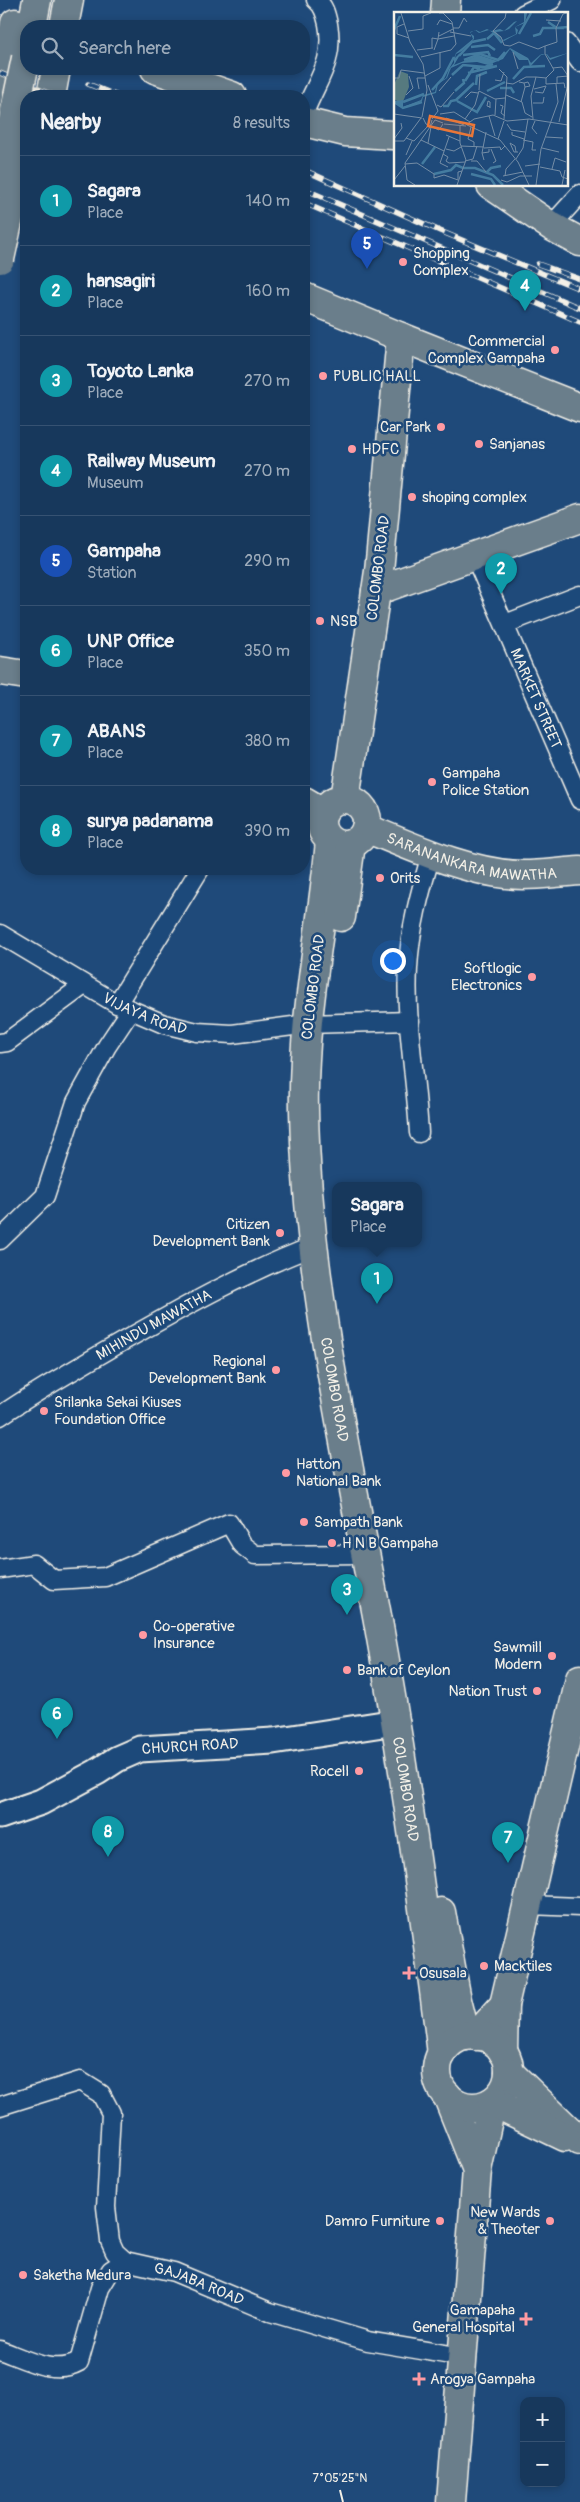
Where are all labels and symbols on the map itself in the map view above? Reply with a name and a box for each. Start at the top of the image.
inset map [394,12,568,186]
pin: 5 [351,228,383,269]
place label: Shopping Complex [413,244,470,280]
marker: Shopping Complex [397,256,409,268]
pin: 4 [509,270,541,311]
place label: Commercial Complex Gampaha [428,332,545,368]
marker: Commercial Complex Gampaha [549,344,561,356]
place label: PUBLIC HALL [333,367,421,386]
marker: PUBLIC HALL [317,370,329,382]
place label: Car Park [380,418,432,437]
marker: Car Park [435,421,447,433]
place label: Sanjanas [489,435,545,454]
marker: Sanjanas [473,438,485,450]
place label: HDFC [362,440,399,459]
marker: HDFC [346,443,358,455]
place label: shoping complex [422,488,527,507]
marker: shoping complex [406,491,418,503]
street label: COLOMBO ROAD [363,514,394,622]
pin: 2 [485,553,517,594]
place label: NSB [330,612,357,631]
marker: NSB [314,615,326,627]
street label: MARKET STREET [506,645,566,752]
place label: Gampaha Police Station [442,764,529,800]
marker: Gampaha Police Station [426,776,438,788]
street label: SARANANKARA MAWATHA [384,829,558,885]
place label: Orits [390,869,421,888]
marker: Orits [374,872,386,884]
street label: COLOMBO ROAD [298,933,329,1041]
your location [380,948,406,974]
place label: Softlogic Electronics [451,959,522,995]
marker: Softlogic Electronics [526,971,538,983]
street label: VIJAYA ROAD [99,989,189,1039]
place label: Citizen Development Bank [152,1215,271,1251]
marker: Citizen Development Bank [274,1227,286,1239]
pin: 1 [361,1263,393,1304]
street label: MIHINDU MAWATHA [93,1285,215,1365]
street label: COLOMBO ROAD [316,1336,353,1443]
place label: Regional Development Bank [148,1352,267,1388]
marker: Regional Development Bank [270,1364,282,1376]
place label: Srilanka Sekai Kiuses Foundation Office [54,1393,181,1429]
marker: Srilanka Sekai Kiuses Foundation Office [38,1405,50,1417]
place label: Hatton National Bank [296,1455,382,1491]
marker: Hatton National Bank [280,1467,292,1479]
place label: Sampath Bank [314,1513,403,1532]
marker: Sampath Bank [298,1516,310,1528]
place label: H N B Gampaha [342,1534,438,1553]
marker: H N B Gampaha [326,1537,338,1549]
pin: 3 [331,1574,363,1615]
place label: Co-operative Insurance [153,1617,235,1653]
marker: Co-operative Insurance [137,1629,149,1641]
place label: Sawmill Modern [493,1638,542,1674]
marker: Sawmill Modern [546,1650,558,1662]
place label: Bank of Ceylon [357,1661,450,1680]
marker: Bank of Ceylon [341,1664,353,1676]
place label: Nation Trust [448,1682,528,1701]
marker: Nation Trust [531,1685,543,1697]
pin: 6 [41,1698,73,1739]
street label: CHURCH ROAD [141,1734,239,1759]
street label: COLOMBO ROAD [388,1736,423,1843]
place label: Rocell [310,1762,349,1781]
marker: Rocell [353,1765,365,1777]
pin: 8 [92,1816,124,1857]
pin: 7 [492,1822,524,1863]
place label: Macktiles [494,1957,552,1976]
marker: Macktiles [478,1960,490,1972]
place label: Osusala [419,1964,467,1983]
marker: Osusala [403,1967,415,1979]
place label: New Wards & Theoter [470,2203,541,2239]
place label: Damro Furniture [325,2212,431,2231]
marker: Damro Furniture [434,2215,446,2227]
marker: New Wards & Theoter [544,2215,556,2227]
street label: GAJABA ROAD [152,2259,247,2310]
place label: Saketha Medura [33,2266,131,2285]
marker: Saketha Medura [17,2269,29,2281]
place label: Gamapaha General Hospital [412,2301,515,2337]
marker: Gamapaha General Hospital [519,2312,533,2326]
place label: Arogya Gampaha [430,2370,535,2389]
marker: Arogya Gampaha [412,2372,426,2386]
text: 7°05'25"N [313,2471,367,2486]

